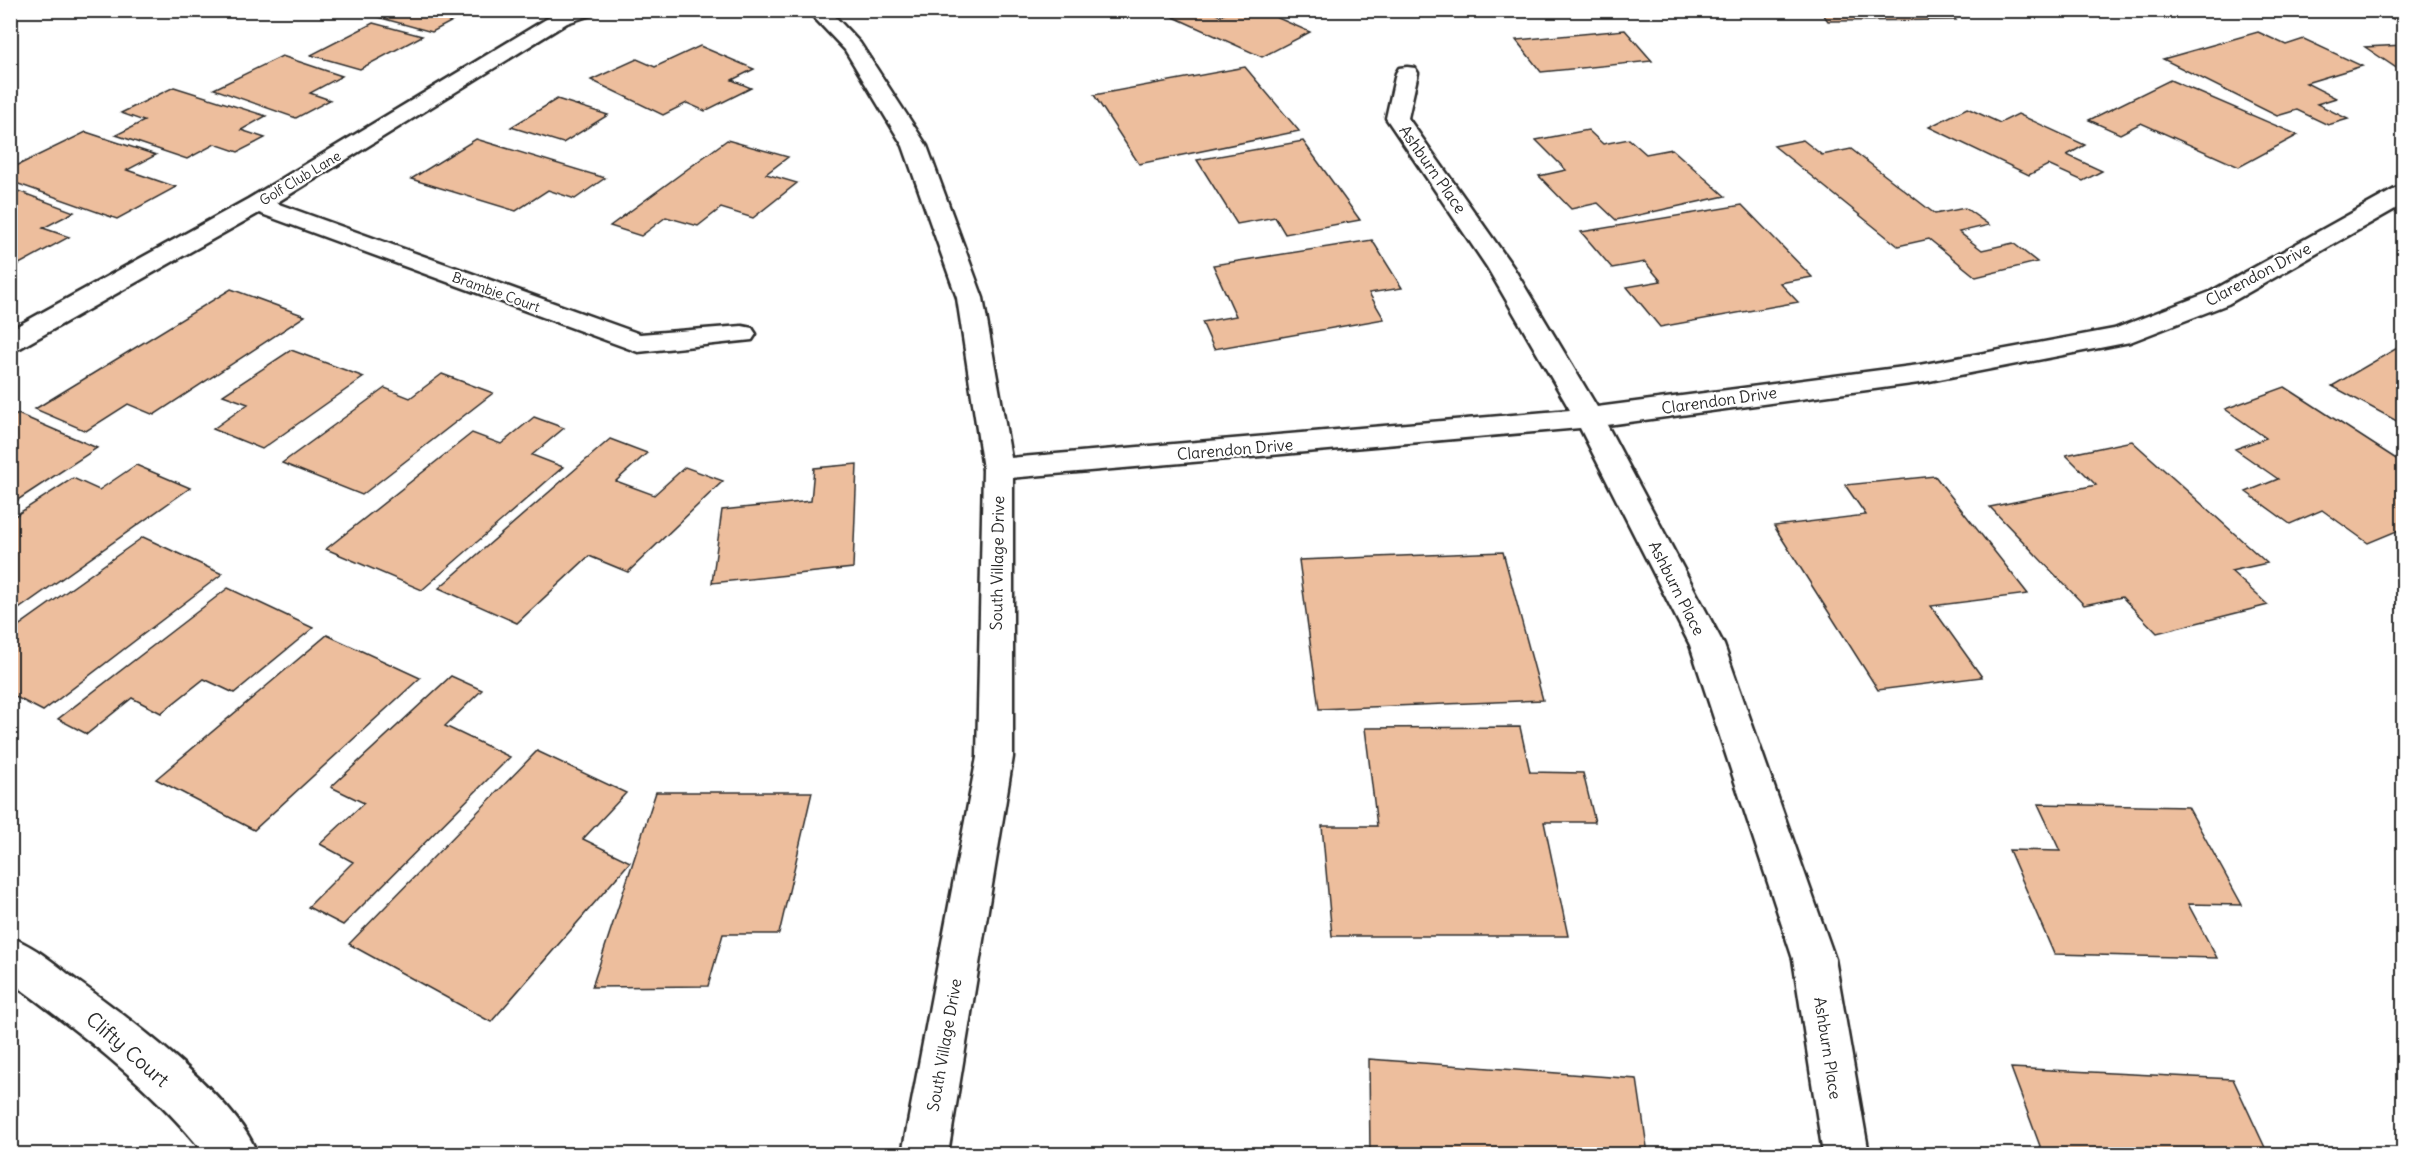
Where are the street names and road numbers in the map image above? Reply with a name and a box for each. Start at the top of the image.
street label: Ashburn Place [1395,121,1471,217]
street label: Golf Club Lane [256,147,344,209]
street label: Clarendon Drive [2202,238,2314,310]
street label: Brambie Court [450,268,543,316]
street label: Clarendon Drive [1660,382,1778,418]
street label: Clarendon Drive [1176,434,1294,464]
street label: South Village Drive [986,495,1008,631]
street label: Ashburn Place [1645,537,1709,639]
street label: South Village Drive [922,977,966,1113]
street label: Ashburn Place [1810,995,1846,1101]
street label: Clifty Court [81,1006,175,1092]

